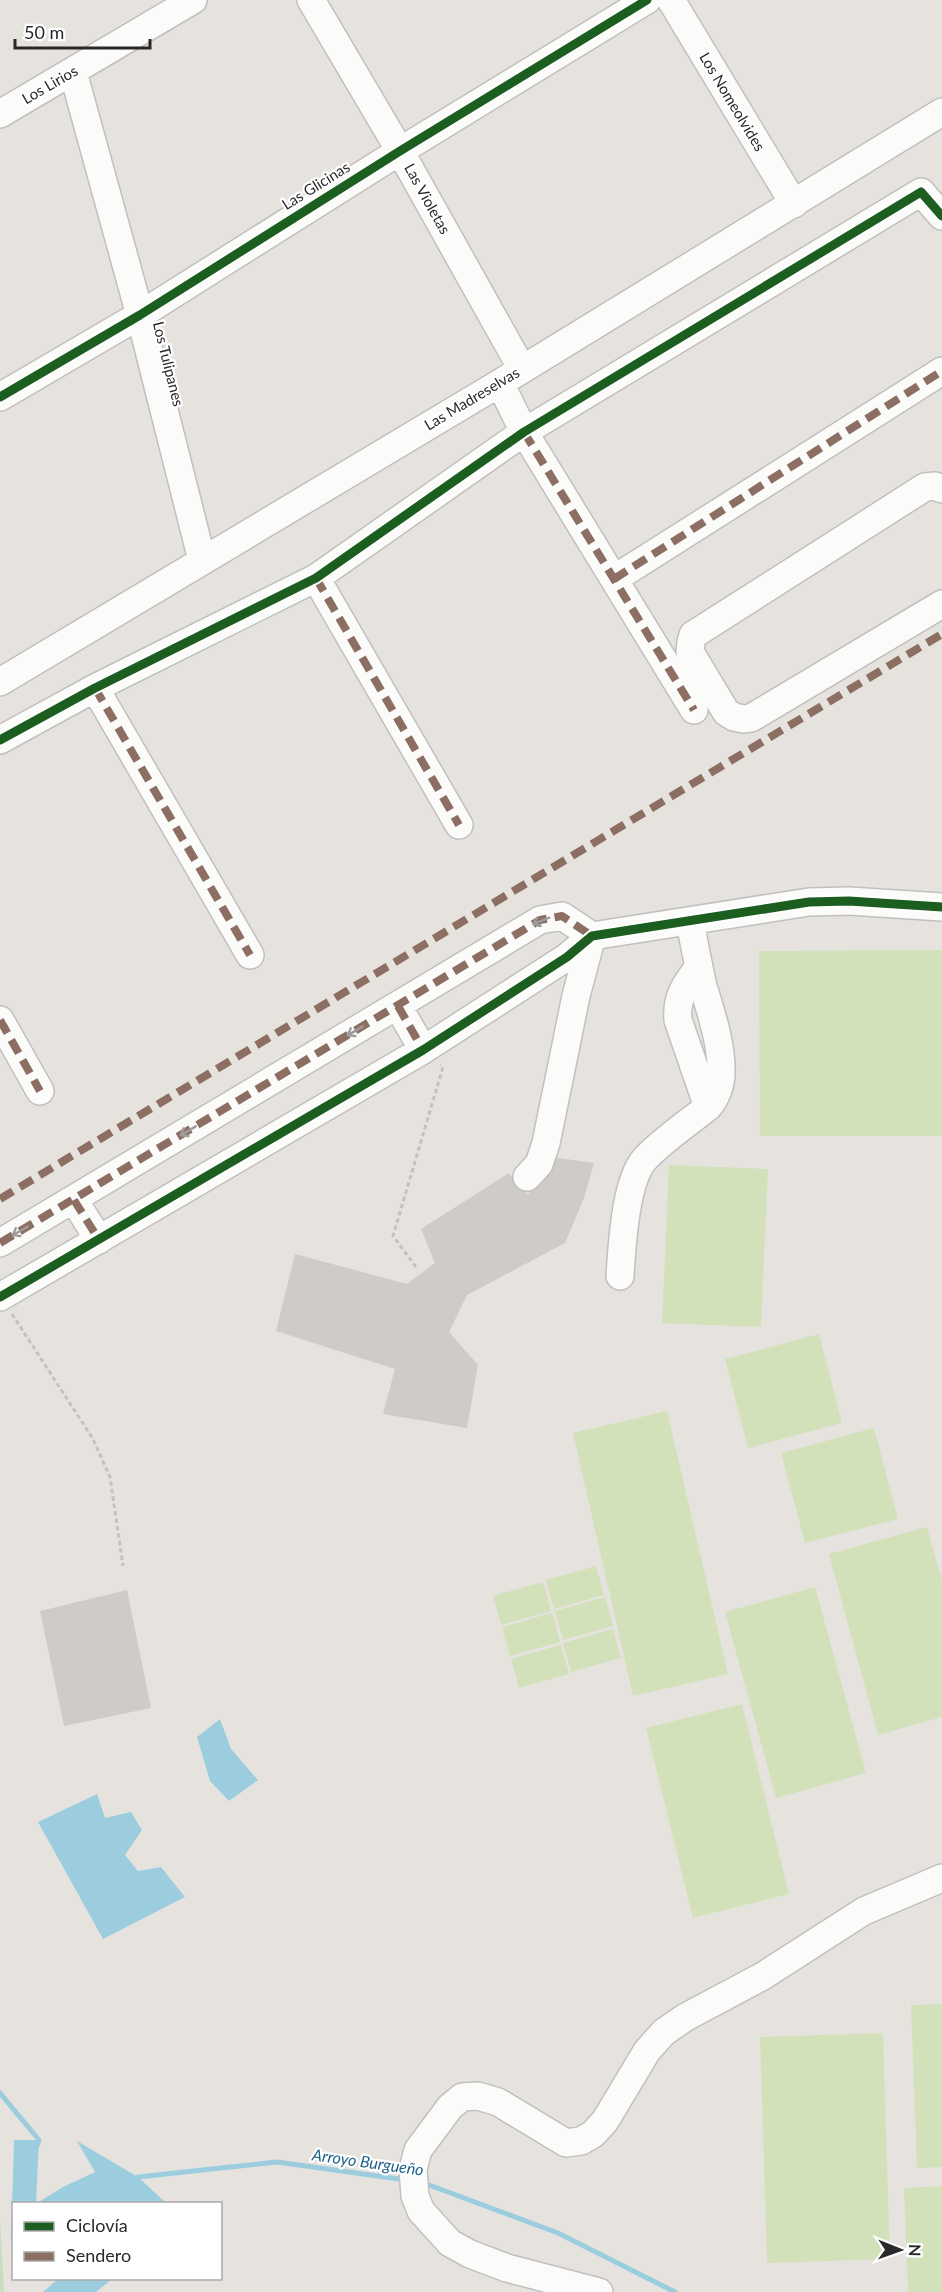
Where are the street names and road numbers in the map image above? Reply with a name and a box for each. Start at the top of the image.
street label: Los Nomeolvides [696,49,769,154]
street label: Los Lirios [18,61,81,107]
street label: Las Glicinas [278,157,353,213]
street label: Las Violetas [401,160,455,237]
street label: Los Tulipanes [150,319,188,408]
street label: Las Madreselvas [421,363,522,434]

